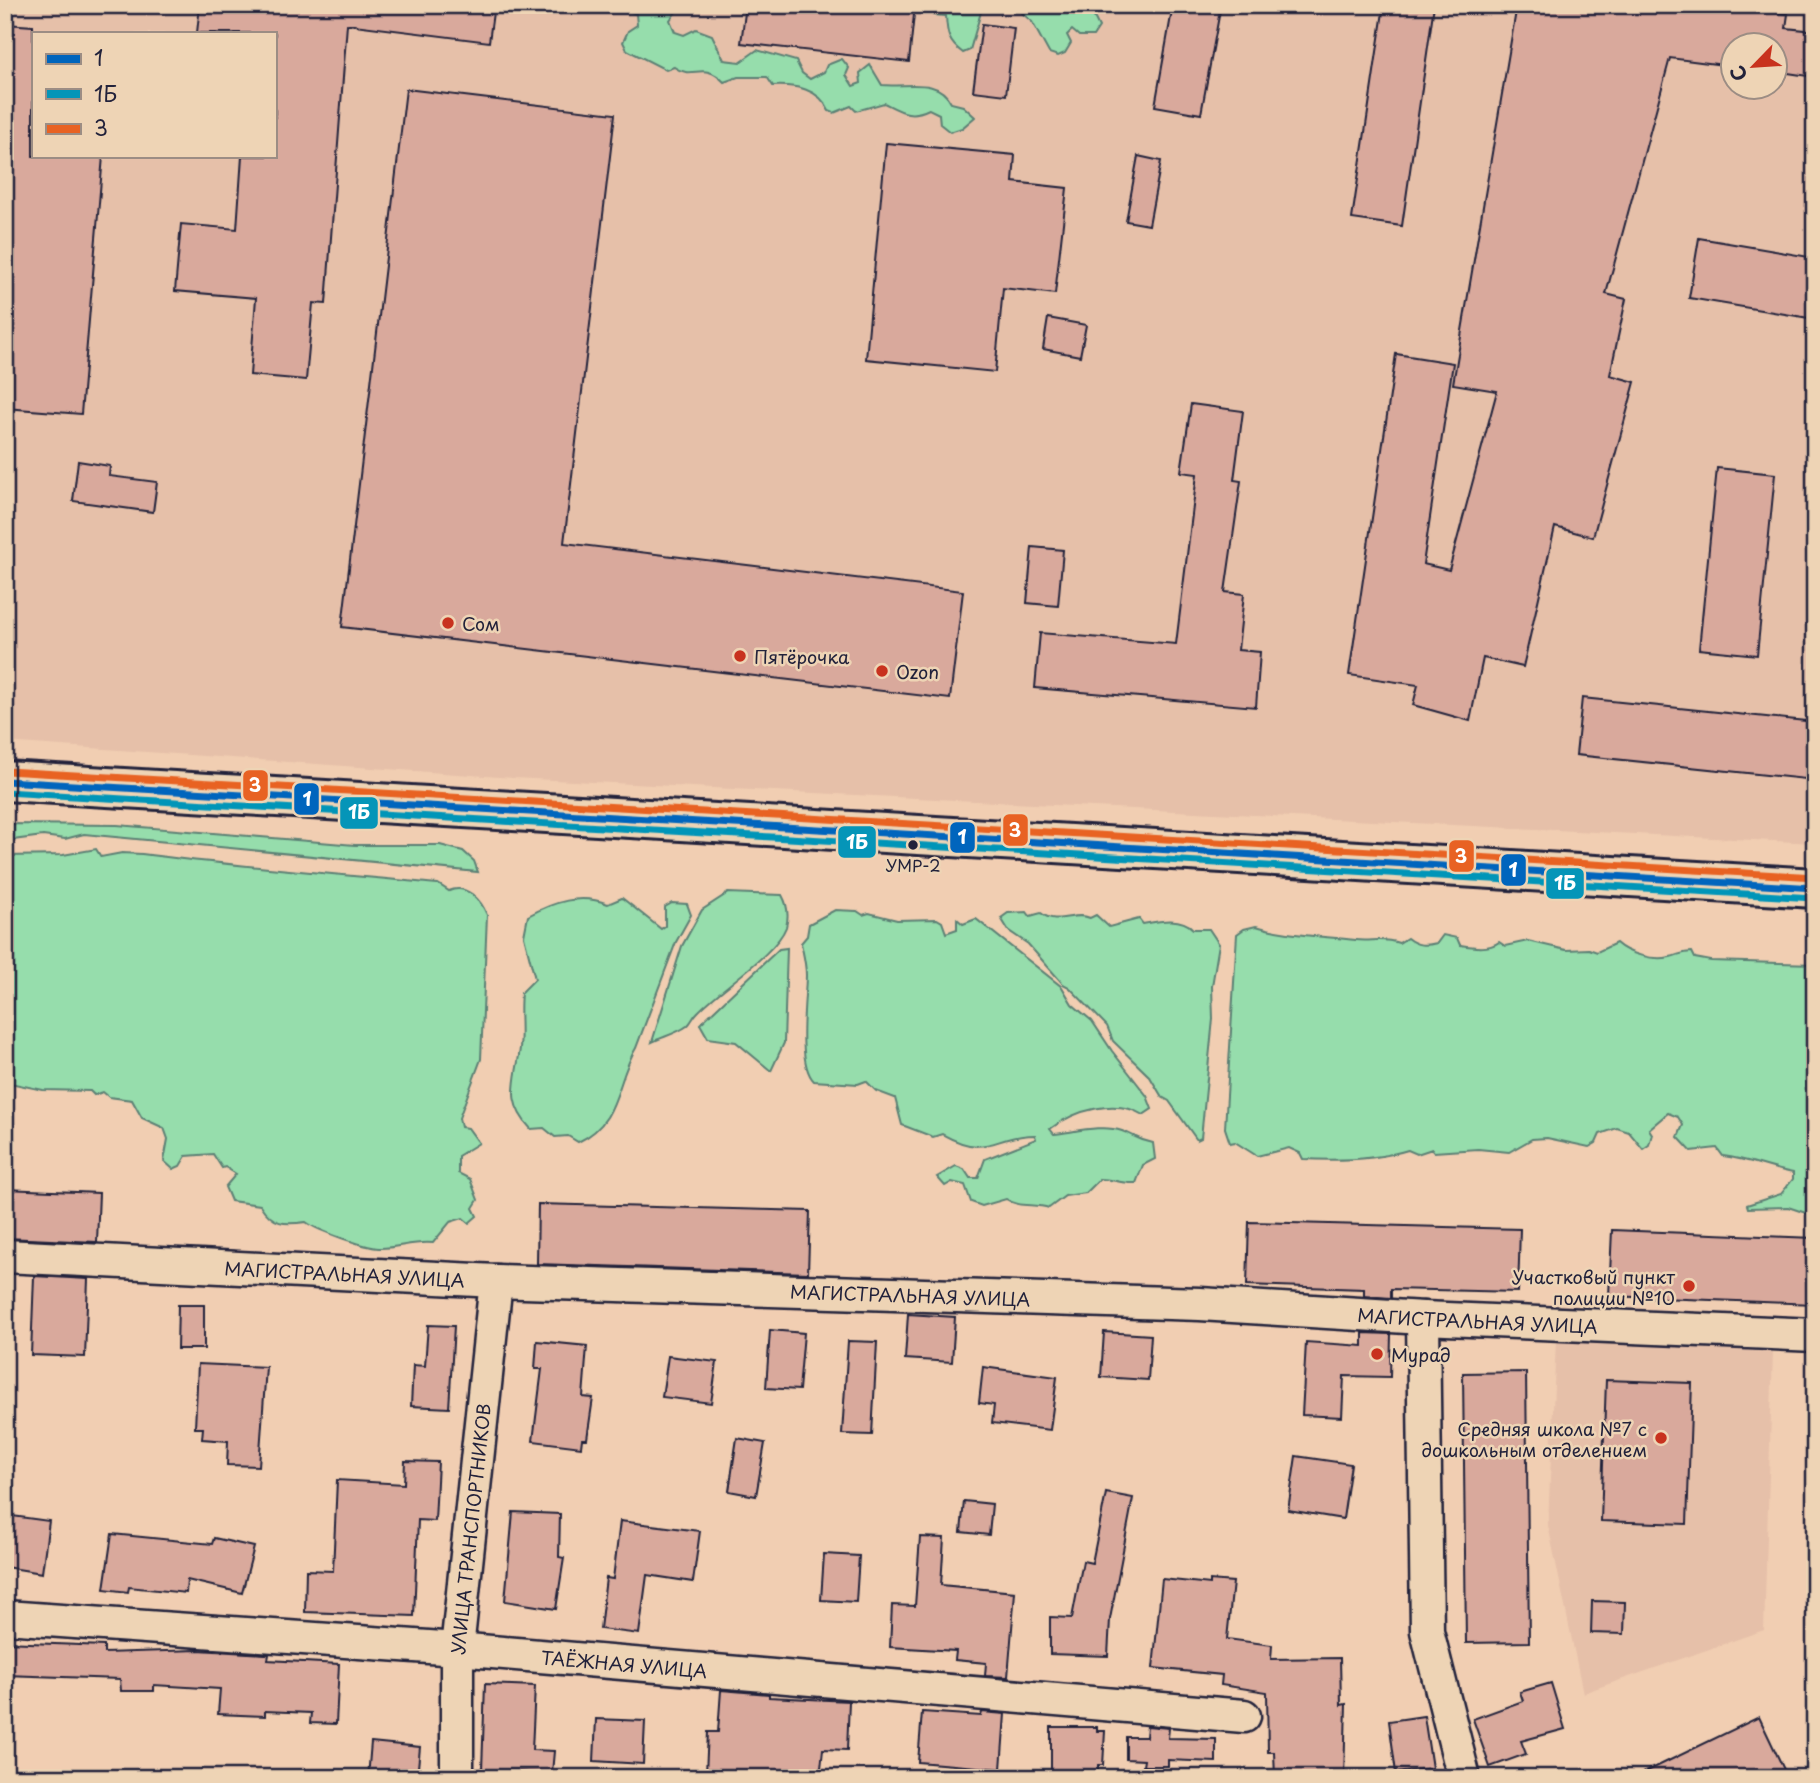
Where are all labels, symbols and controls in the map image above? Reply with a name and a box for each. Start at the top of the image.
legend [32,32,276,158]
north arrow [1718,32,1788,102]
text: 1 [94,41,103,73]
text: С [1722,61,1753,86]
text: 1Б [94,77,117,109]
text: 3 [94,111,108,143]
place label: Сом [462,610,500,637]
marker: Сом [440,615,456,631]
place label: Пятёрочка [754,643,850,670]
marker: Пятёрочка [732,648,748,664]
place label: Ozon [896,658,939,685]
marker: Ozon [874,663,890,679]
line badge: 3 [242,769,269,802]
text: 3 [249,770,261,798]
line badge: 1 [293,782,320,816]
text: 1 [302,784,312,812]
line badge: 1Б [339,796,379,830]
text: 1Б [348,797,370,825]
line badge: 3 [1002,813,1029,847]
text: 3 [1009,815,1021,843]
line badge: 1 [949,821,976,854]
text: 1 [957,822,967,850]
line badge: 1Б [837,825,877,859]
text: 1Б [846,827,868,855]
marker: УМР-2 [906,838,920,852]
line badge: 3 [1448,839,1475,873]
text: 3 [1455,841,1467,869]
place label: УМР-2 [885,853,941,877]
line badge: 1 [1500,853,1527,887]
text: 1 [1508,855,1518,883]
line badge: 1Б [1545,867,1585,900]
text: 1Б [1554,868,1576,896]
street label: МАГИСТРАЛЬНАЯ УЛИЦА [224,1254,466,1293]
place label: Участковый пункт полиции №10 [1512,1263,1675,1311]
street label: МАГИСТРАЛЬНАЯ УЛИЦА [790,1277,1031,1312]
marker: Участковый пункт полиции №10 [1681,1278,1697,1294]
street label: МАГИСТРАЛЬНАЯ УЛИЦА [1357,1300,1598,1339]
place label: Мурад [1391,1341,1451,1368]
marker: Мурад [1369,1346,1385,1362]
street label: УЛИЦА ТРАНСПОРТНИКОВ [443,1402,496,1656]
place label: Средняя школа №7 с дошкольным отделением [1421,1415,1647,1463]
marker: Средняя школа №7 с дошкольным отделением [1653,1430,1669,1446]
street label: ТАЁЖНАЯ УЛИЦА [540,1643,709,1684]

